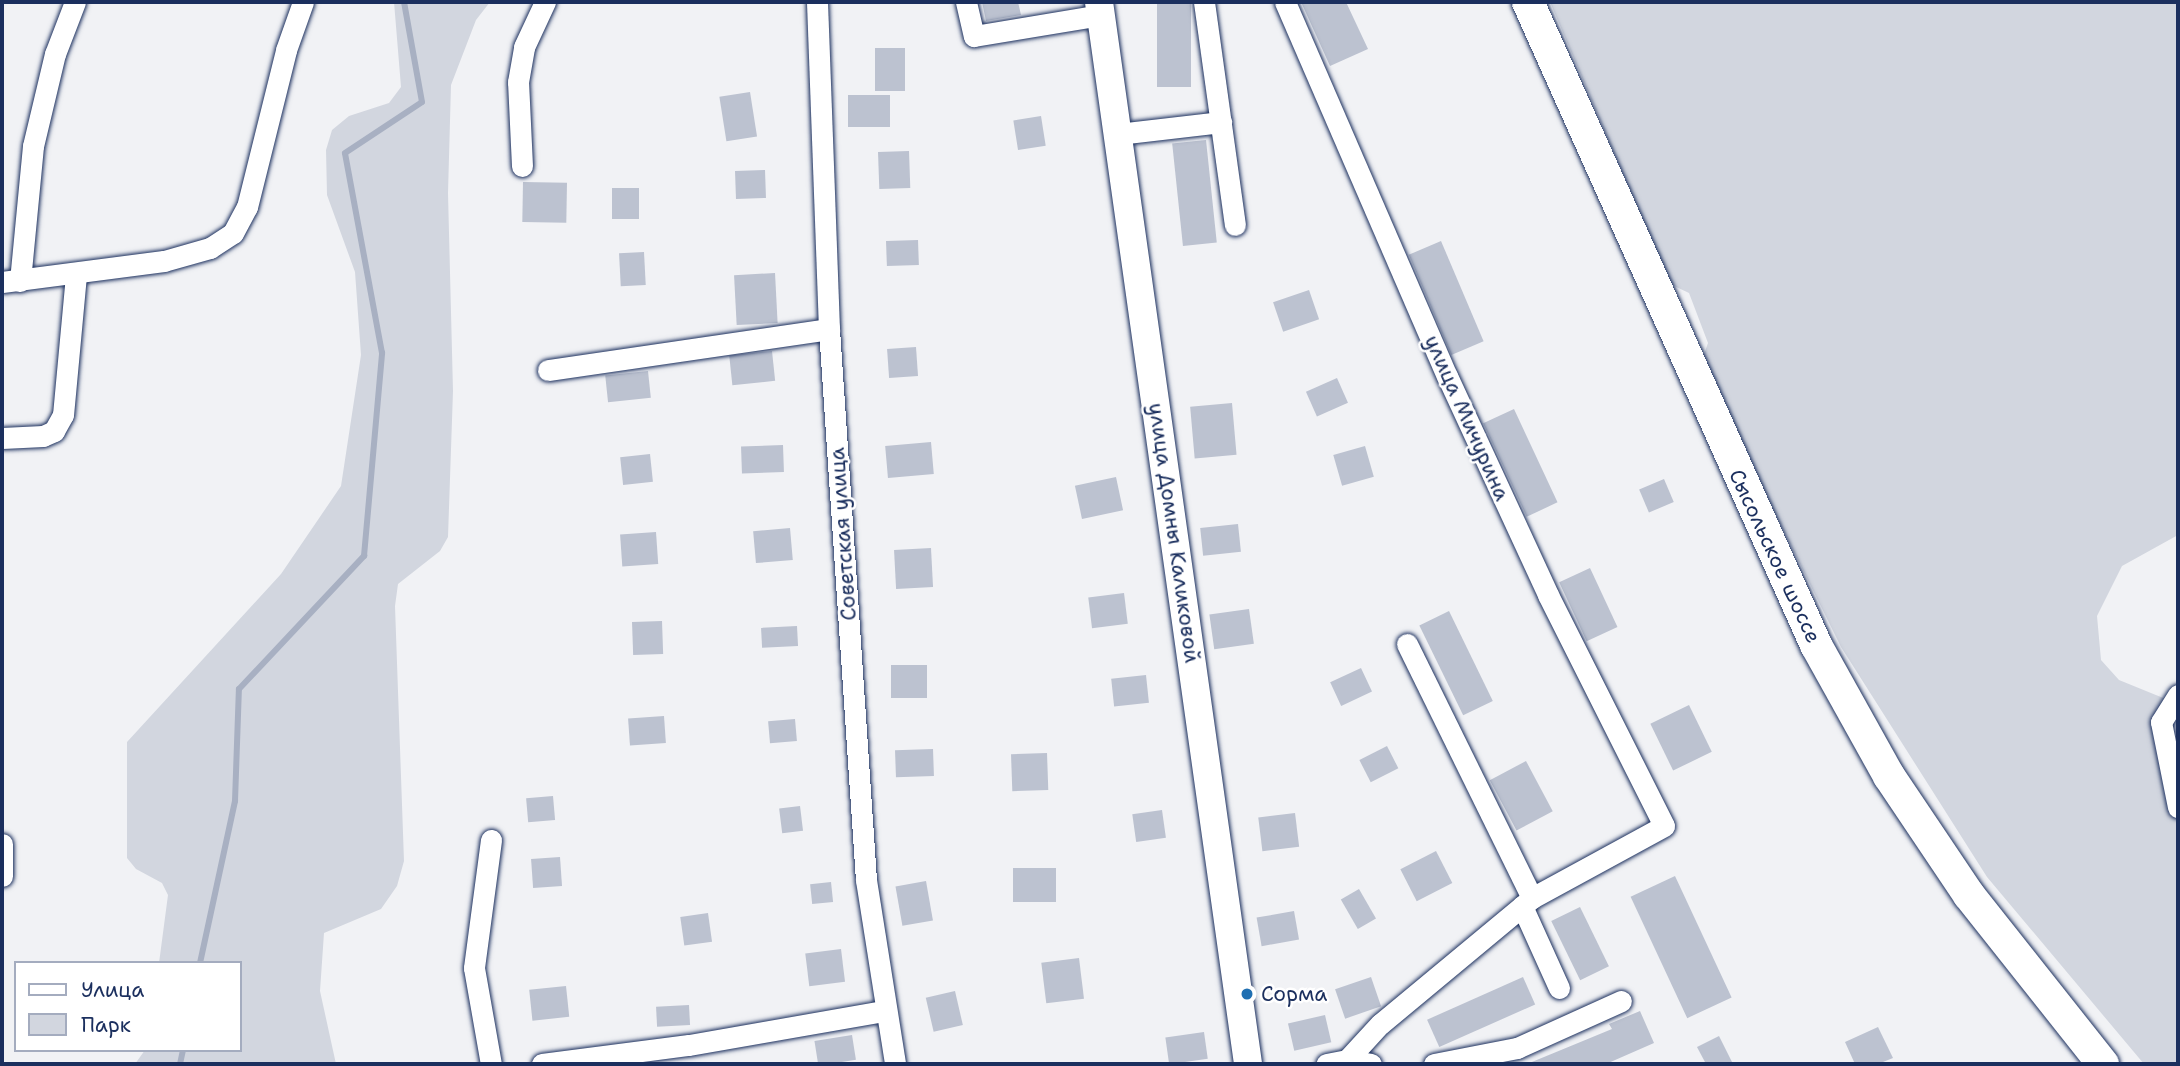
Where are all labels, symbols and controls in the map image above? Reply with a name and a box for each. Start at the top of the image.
street label: улица Мичурина [1419,331,1515,505]
street label: улица Домны Каликовой [1143,401,1205,665]
street label: Советская улица [824,446,862,622]
street label: Сысольское шоссе [1724,465,1826,647]
legend [14,961,242,1052]
text: Улица [81,976,144,1004]
place label: Сорма [1261,981,1327,1007]
marker: Сорма [1239,986,1255,1002]
text: Парк [81,1011,131,1039]

